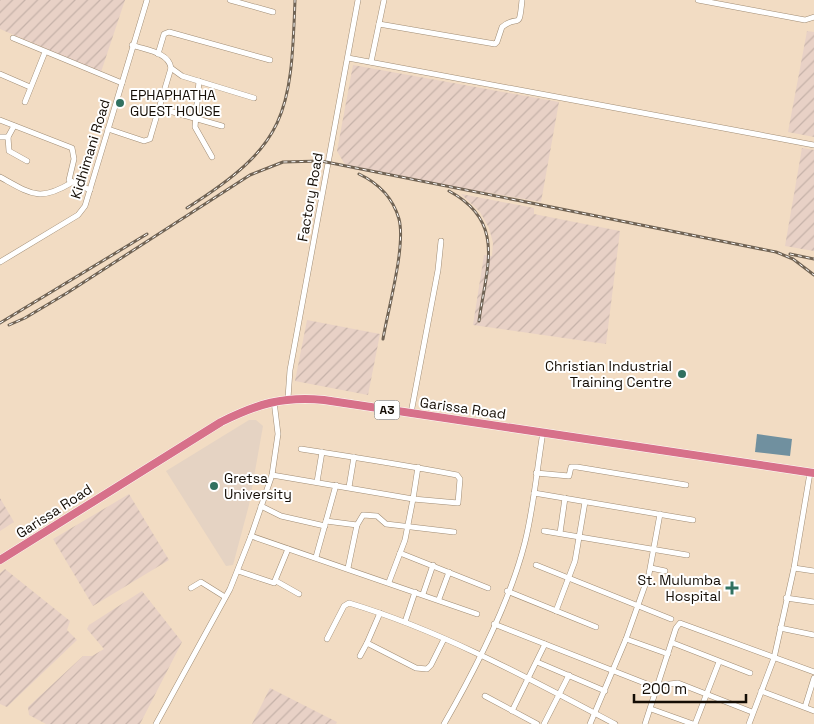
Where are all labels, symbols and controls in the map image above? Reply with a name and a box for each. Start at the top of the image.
place label: EPHAPHATHA GUEST HOUSE [130,86,221,120]
street label: Kidhimani Road [66,97,114,201]
marker: EPHAPHATHA GUEST HOUSE [114,97,126,109]
street label: Factory Road [293,151,327,243]
place label: Christian Industrial Training Centre [545,357,672,391]
marker: Christian Industrial Training Centre [676,368,688,380]
street label: Garissa Road [419,393,507,423]
road number: A3 [374,400,400,420]
place label: Gretsa University [224,469,292,503]
street label: Garissa Road [13,480,95,542]
marker: Gretsa University [208,480,220,492]
place label: St. Mulumba Hospital [638,571,721,605]
marker: St. Mulumba Hospital [725,581,739,595]
scale bar [634,672,746,704]
text: 200 m [642,679,687,698]

